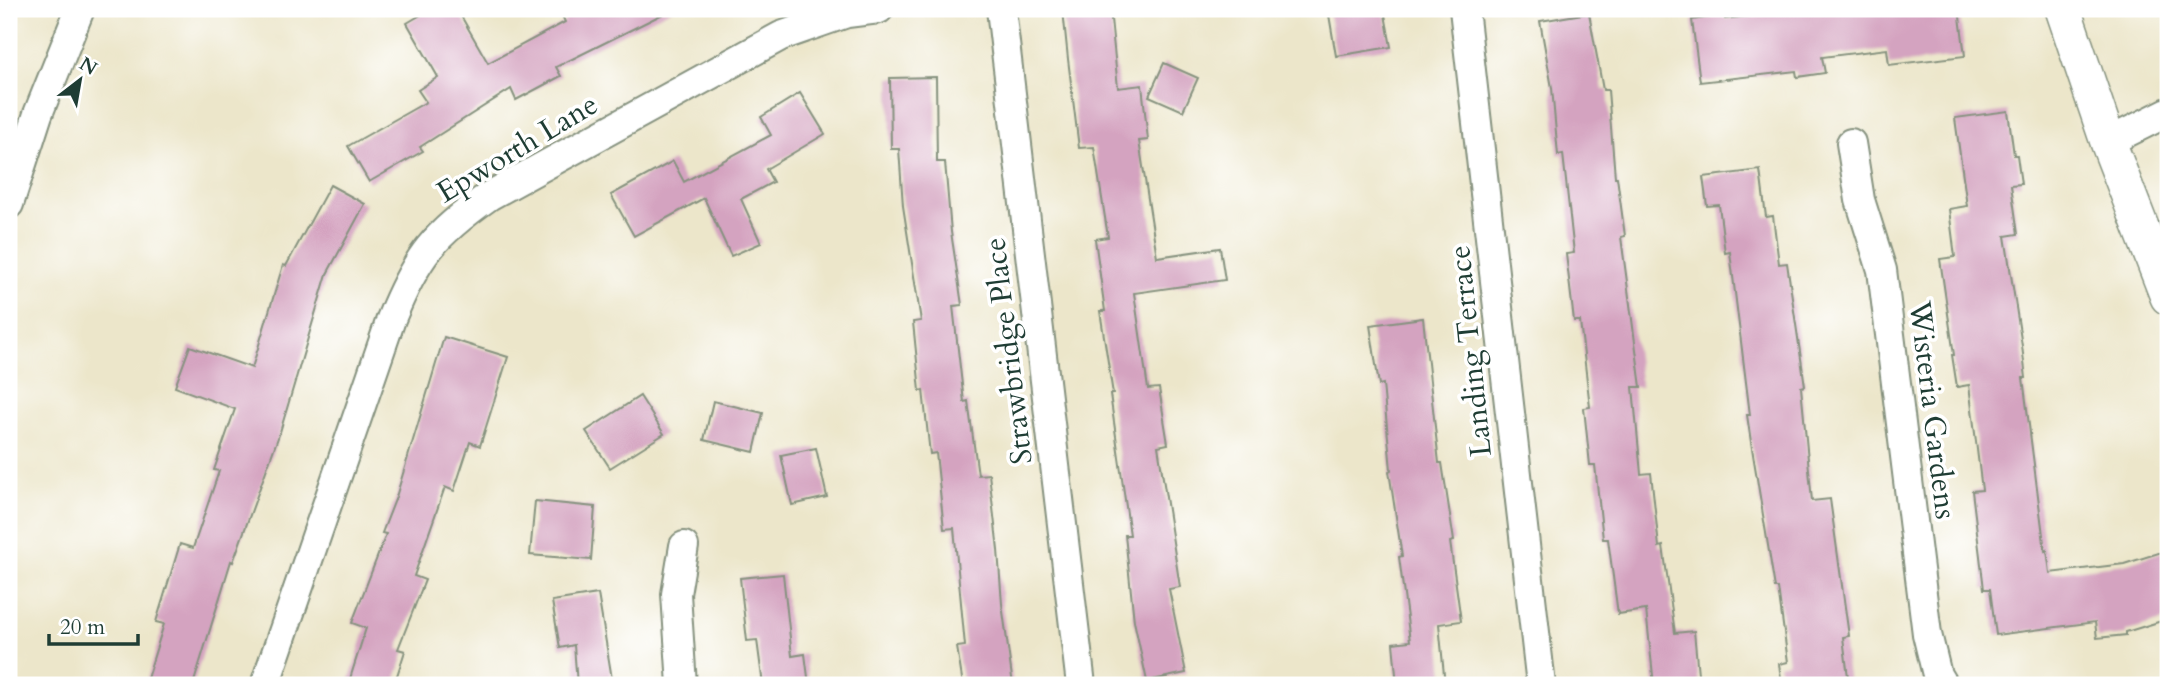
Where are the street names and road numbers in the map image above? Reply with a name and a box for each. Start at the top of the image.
street label: Epworth Lane [429,84,606,213]
street label: Strawbridge Place [974,235,1043,467]
street label: Landing Terrace [1439,243,1502,459]
street label: Wisteria Gardens [1899,298,1966,521]

